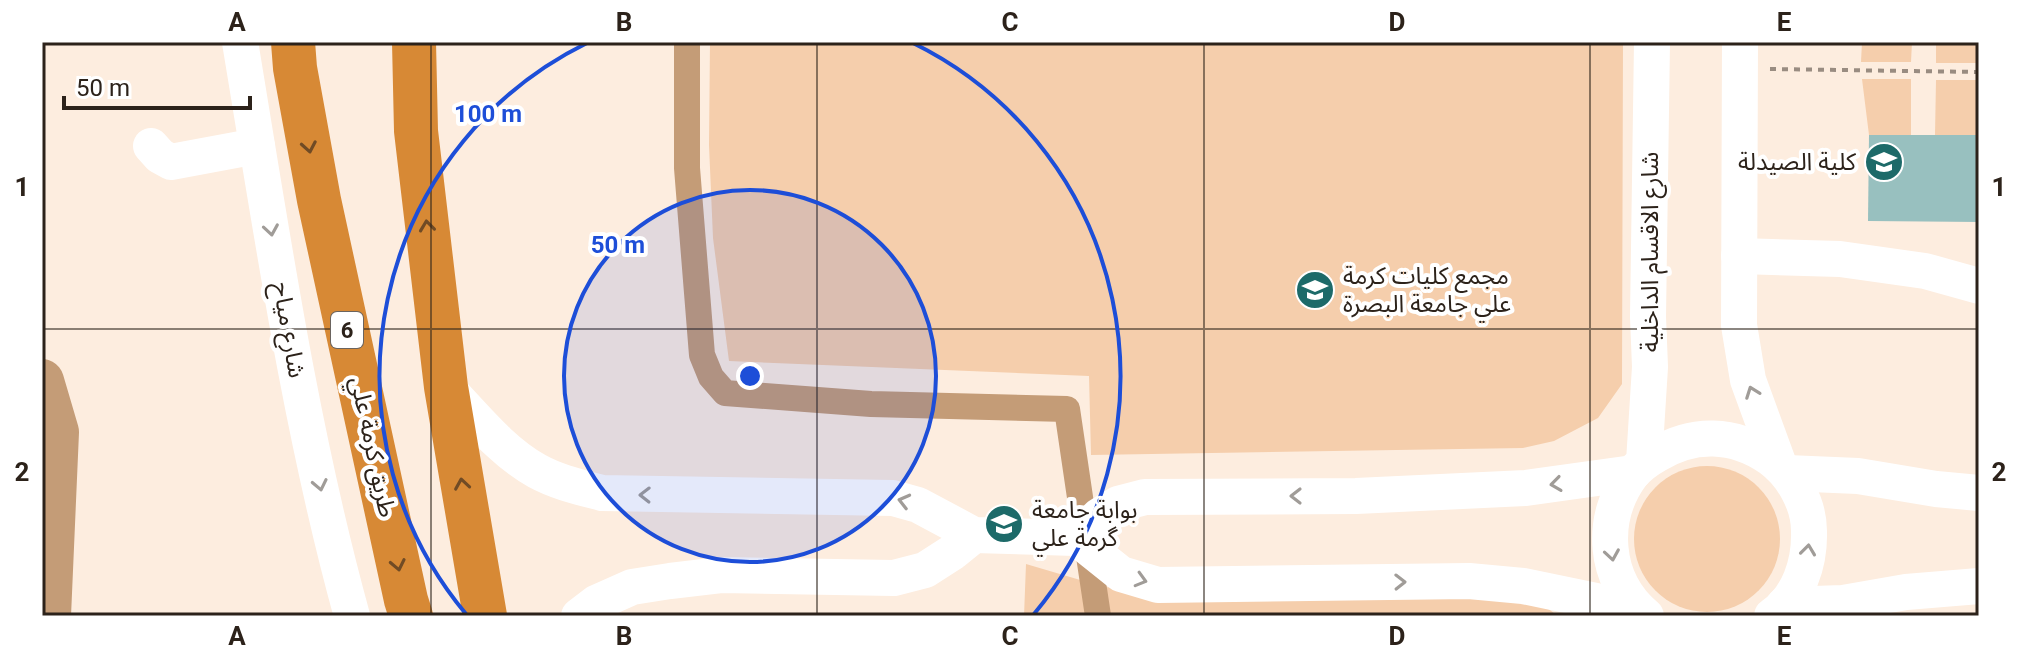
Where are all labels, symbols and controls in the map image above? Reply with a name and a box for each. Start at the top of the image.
text: A [228,7,246,37]
text: B [616,7,632,37]
text: C [1001,7,1019,37]
text: D [1389,7,1405,37]
text: E [1777,7,1792,37]
scale bar [64,60,250,110]
text: 50 m [76,74,130,102]
text: 100 m [454,100,522,128]
one-way arrow [300,140,317,153]
school or university icon: كلية الصيدلة [1863,141,1905,183]
place label: كلية الصيدلة [1738,148,1857,176]
street label: شارع الاقسام الداخلية [1636,152,1668,352]
text: 1 [15,172,29,202]
text: 1 [1992,172,2006,202]
one-way arrow [418,220,435,233]
one-way arrow [262,223,279,236]
text: 50 m [591,231,645,259]
place label: مجمع كليات كرمة علي جامعة البصرة [1343,262,1511,323]
school or university icon: مجمع كليات كرمة علي جامعة البصرة [1294,269,1336,311]
street label: شارع مياح [264,280,311,381]
road number: 6 [331,312,363,348]
centre of rings [736,362,764,390]
street label: طريق كرمة علي [340,374,402,521]
one-way arrow [1746,386,1762,400]
text: 2 [15,457,29,487]
text: 2 [1992,457,2006,487]
one-way arrow [1549,475,1562,492]
one-way arrow [311,477,328,491]
one-way arrow [454,477,471,491]
one-way arrow [638,486,651,503]
one-way arrow [1289,487,1302,505]
one-way arrow [898,493,912,510]
place label: بوابة جامعة گرمة علي [1032,496,1137,557]
school or university icon: بوابة جامعة گرمة علي [983,503,1025,545]
one-way arrow [1799,543,1816,556]
one-way arrow [1603,548,1620,561]
one-way arrow [389,558,406,572]
one-way arrow [1134,571,1147,587]
one-way arrow [1394,573,1407,590]
text: A [228,621,246,651]
text: B [616,621,632,651]
text: C [1001,621,1019,651]
text: D [1389,621,1405,651]
text: E [1777,621,1792,651]

